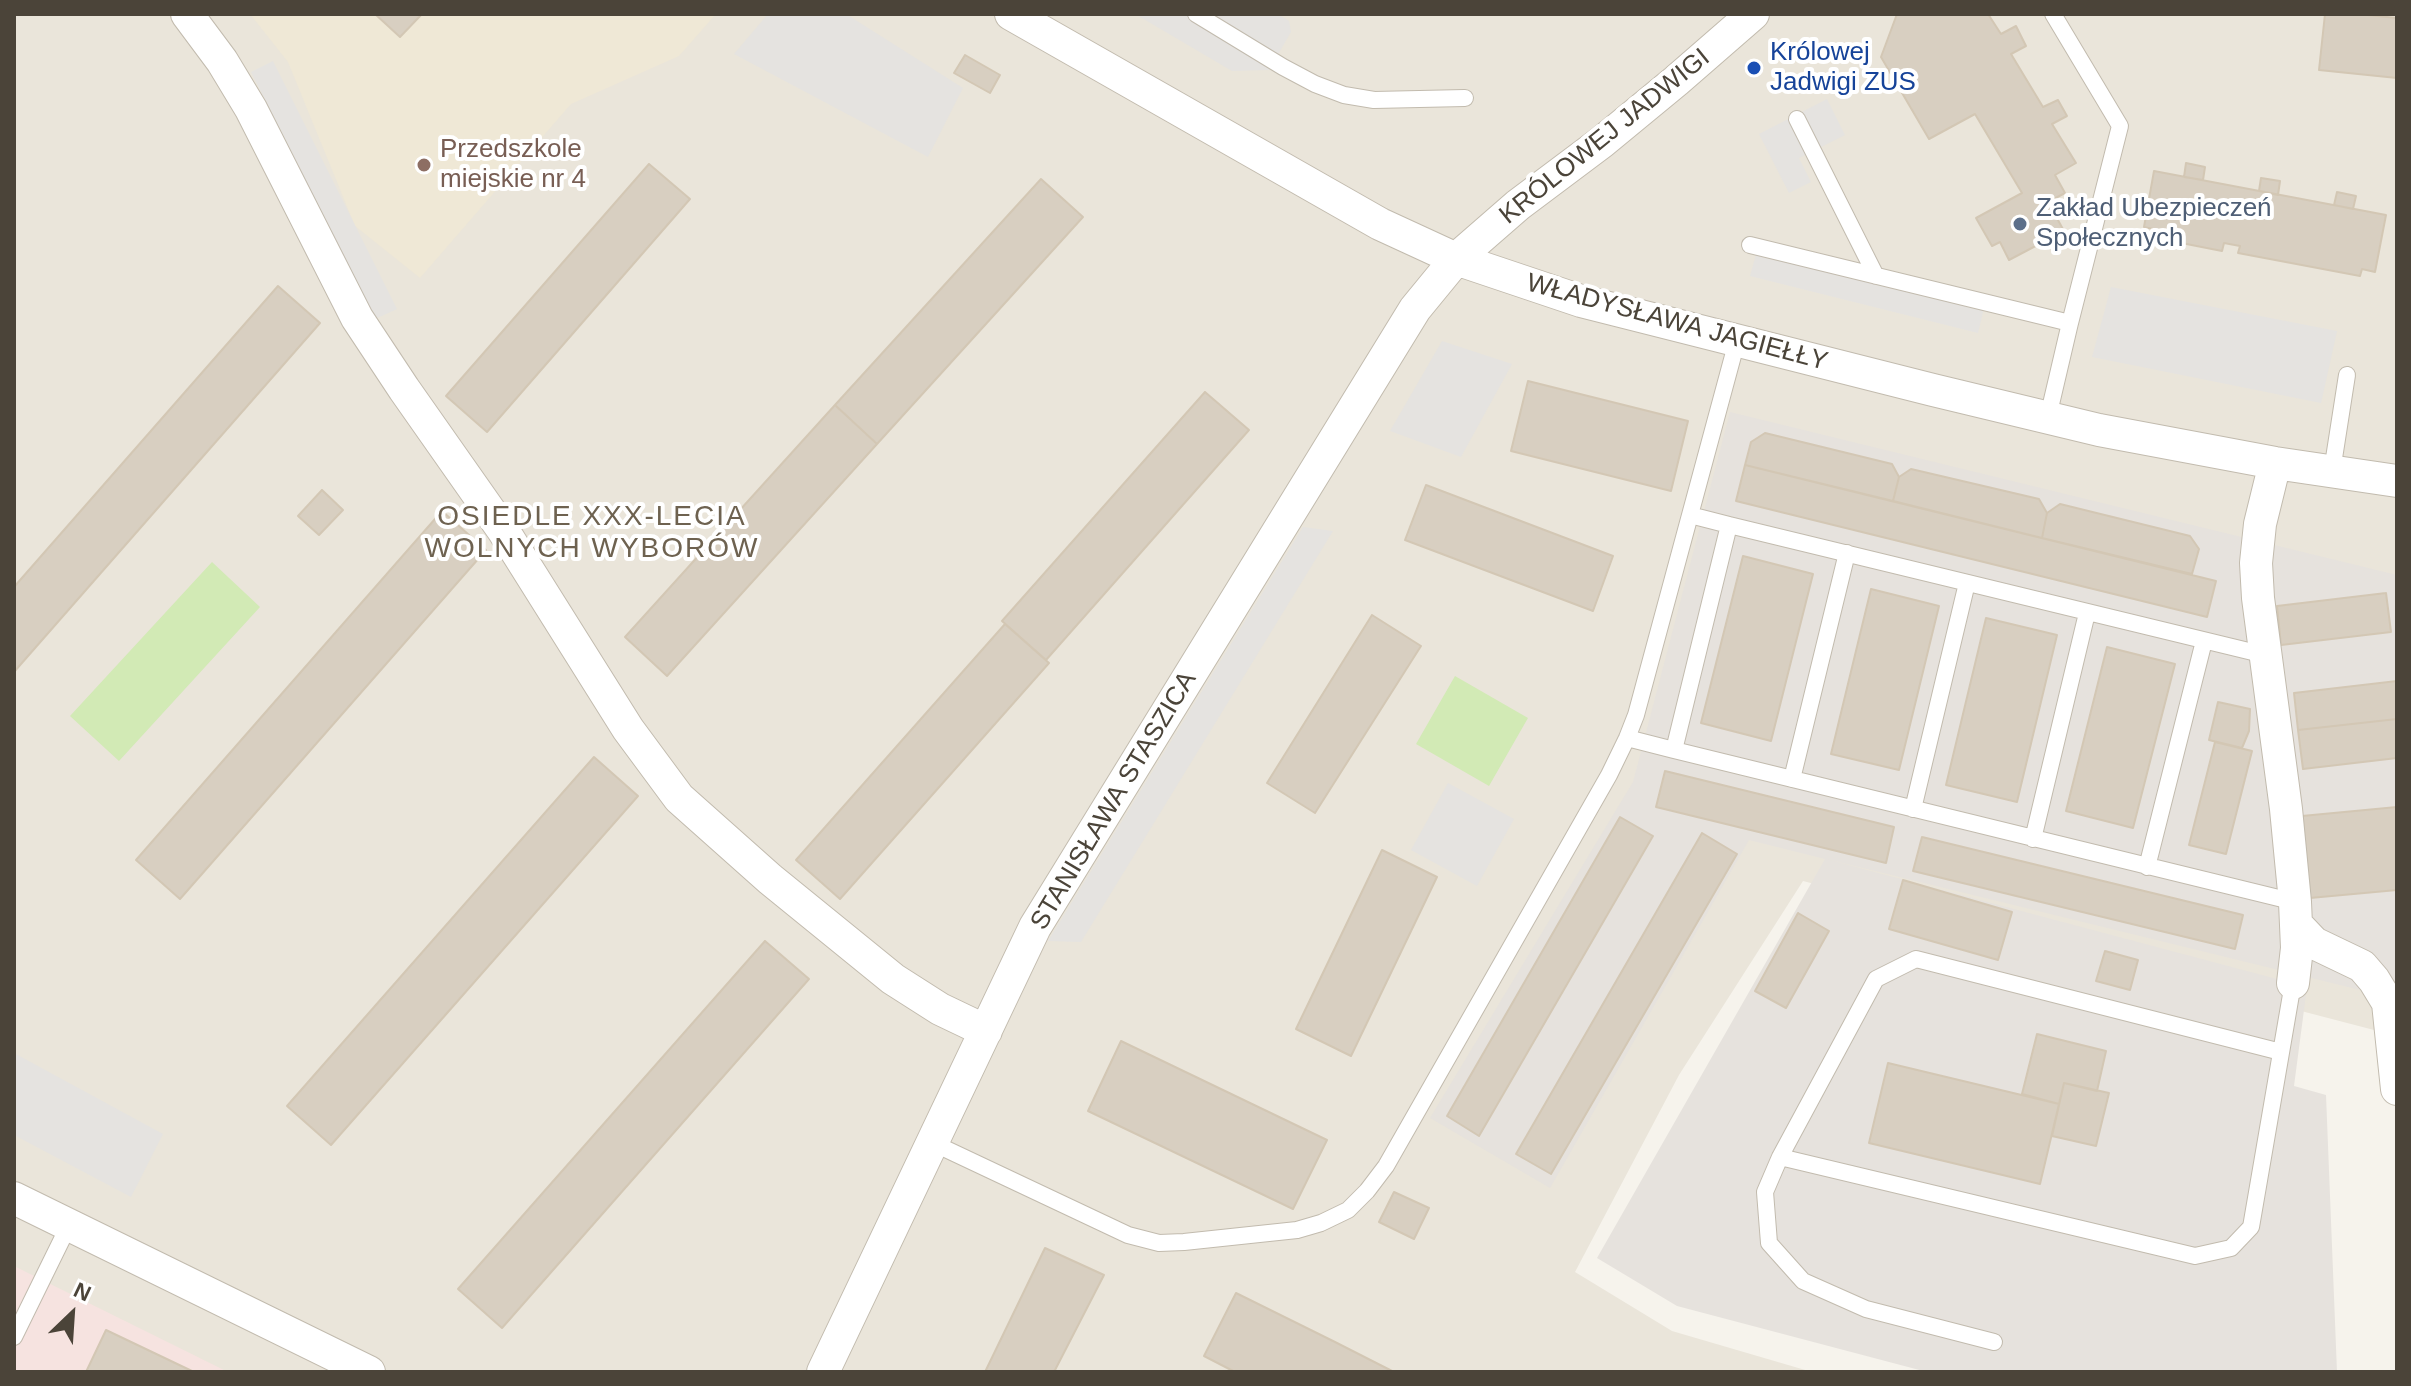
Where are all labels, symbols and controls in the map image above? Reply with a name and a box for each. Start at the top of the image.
place label: Królowej Jadwigi ZUS [1770,37,1916,98]
street label: KRÓLOWEJ JADWIGI [1494,43,1716,231]
marker: Królowej Jadwigi ZUS [1745,59,1763,77]
place label: Przedszkole miejskie nr 4 [440,134,586,196]
marker: Przedszkole miejskie nr 4 [415,156,433,174]
place label: Zakład Ubezpieczeń Społecznych [2036,193,2272,254]
marker: Zakład Ubezpieczeń Społecznych [2011,215,2029,233]
street label: WŁADYSŁAWA JAGIEŁŁY [1523,268,1831,378]
district label: OSIEDLE XXX-LECIA WOLNYCH WYBORÓW [425,500,759,566]
street label: STANISŁAWA STASZICA [1024,666,1204,936]
north arrow [32,1274,112,1354]
text: N [70,1277,95,1306]

